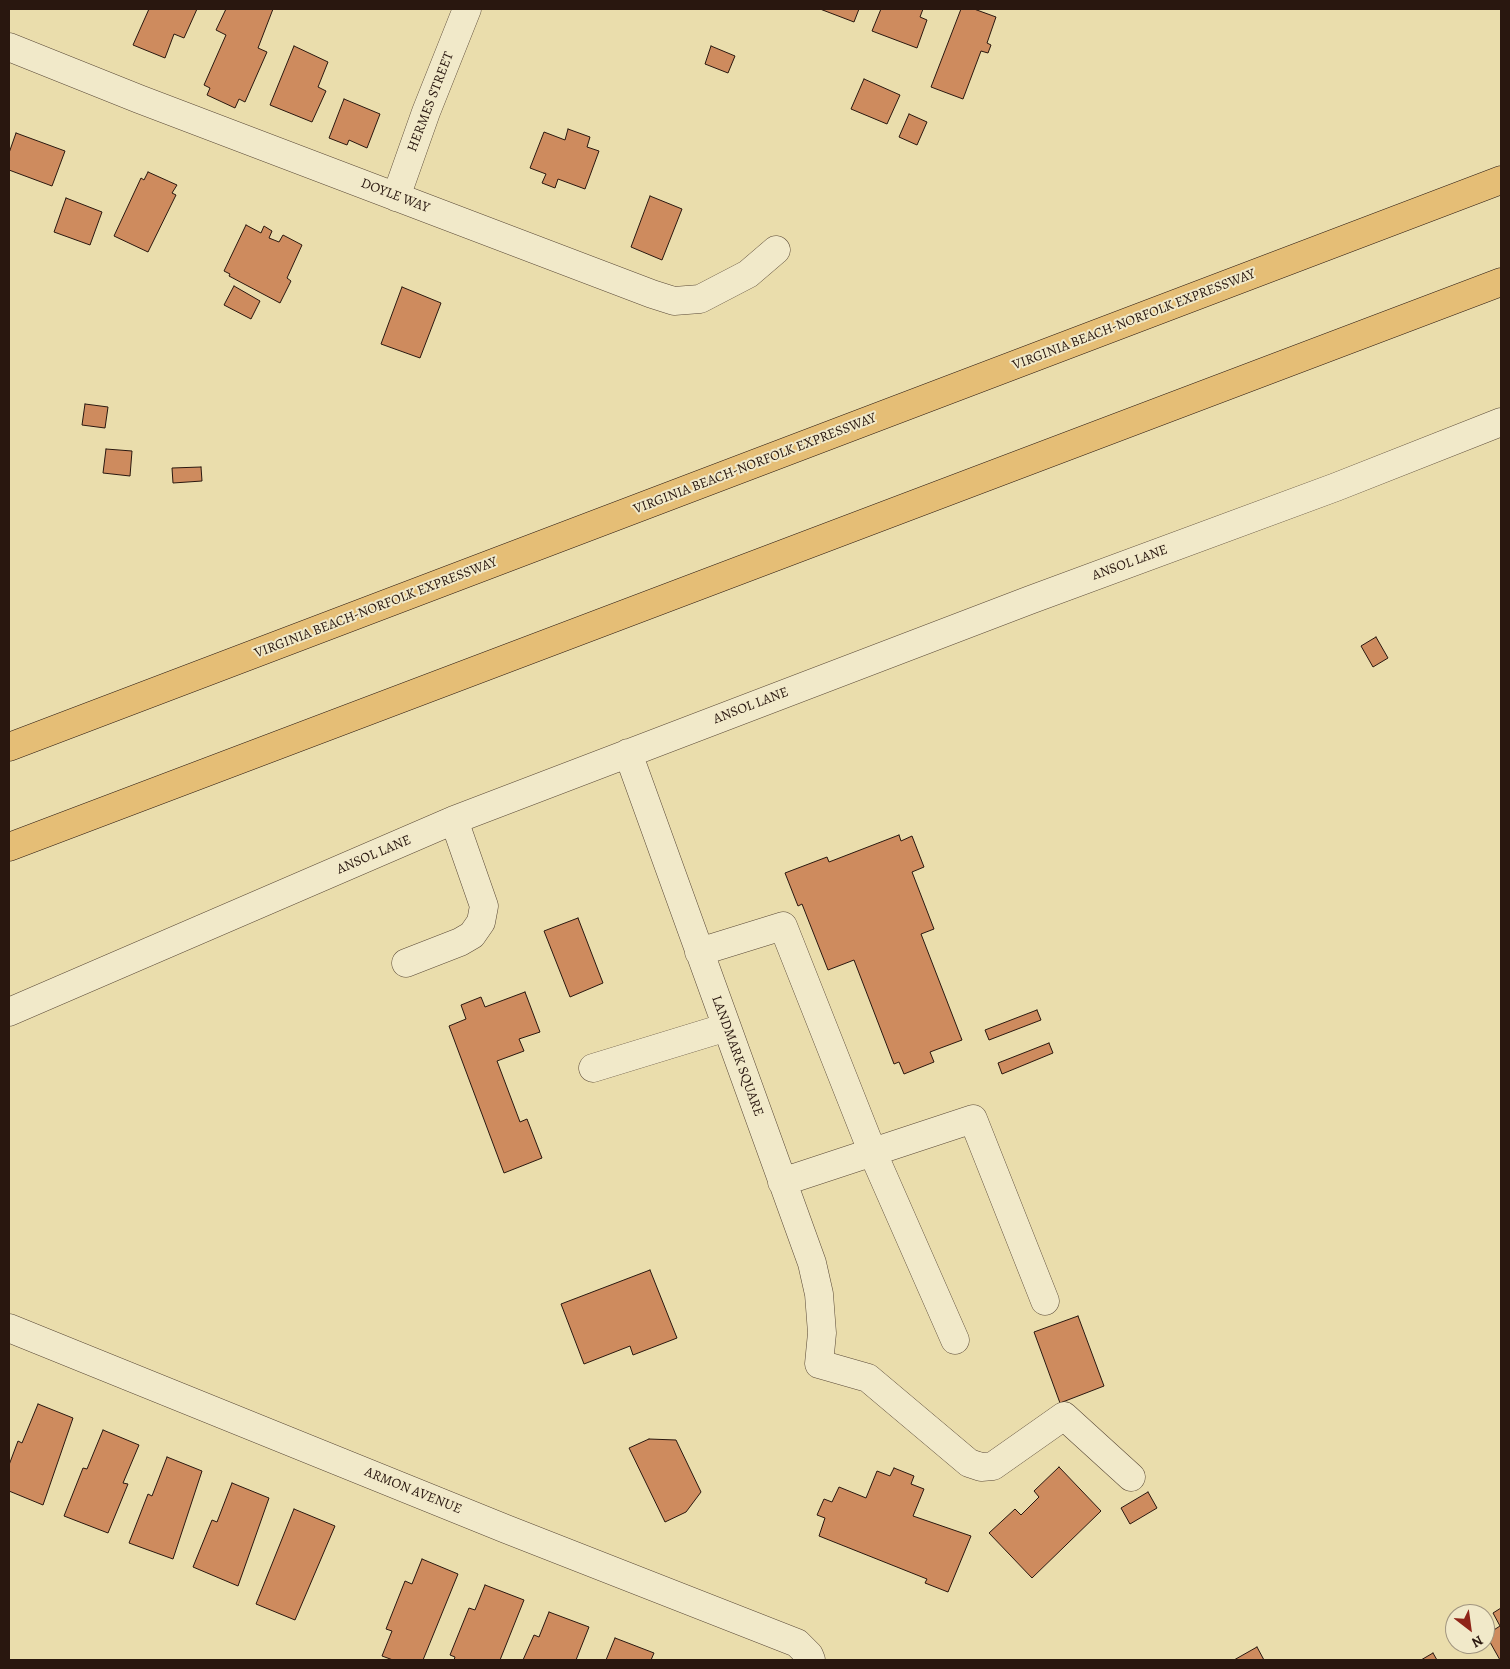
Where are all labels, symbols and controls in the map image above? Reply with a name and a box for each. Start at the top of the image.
street label: HERMES STREET [404,50,458,154]
street label: DOYLE WAY [358,175,432,217]
street label: VIRGINIA BEACH-NORFOLK EXPRESSWAY [1010,266,1258,374]
street label: VIRGINIA BEACH-NORFOLK EXPRESSWAY [631,410,879,518]
street label: ANSOL LANE [1090,542,1170,584]
street label: VIRGINIA BEACH-NORFOLK EXPRESSWAY [252,554,500,662]
street label: ANSOL LANE [711,684,791,728]
street label: ANSOL LANE [334,832,414,878]
street label: LANDMARK SQUARE [707,993,767,1119]
street label: ARMON AVENUE [362,1464,464,1518]
north arrow [1445,1604,1495,1654]
text: N [1468,1631,1486,1652]

